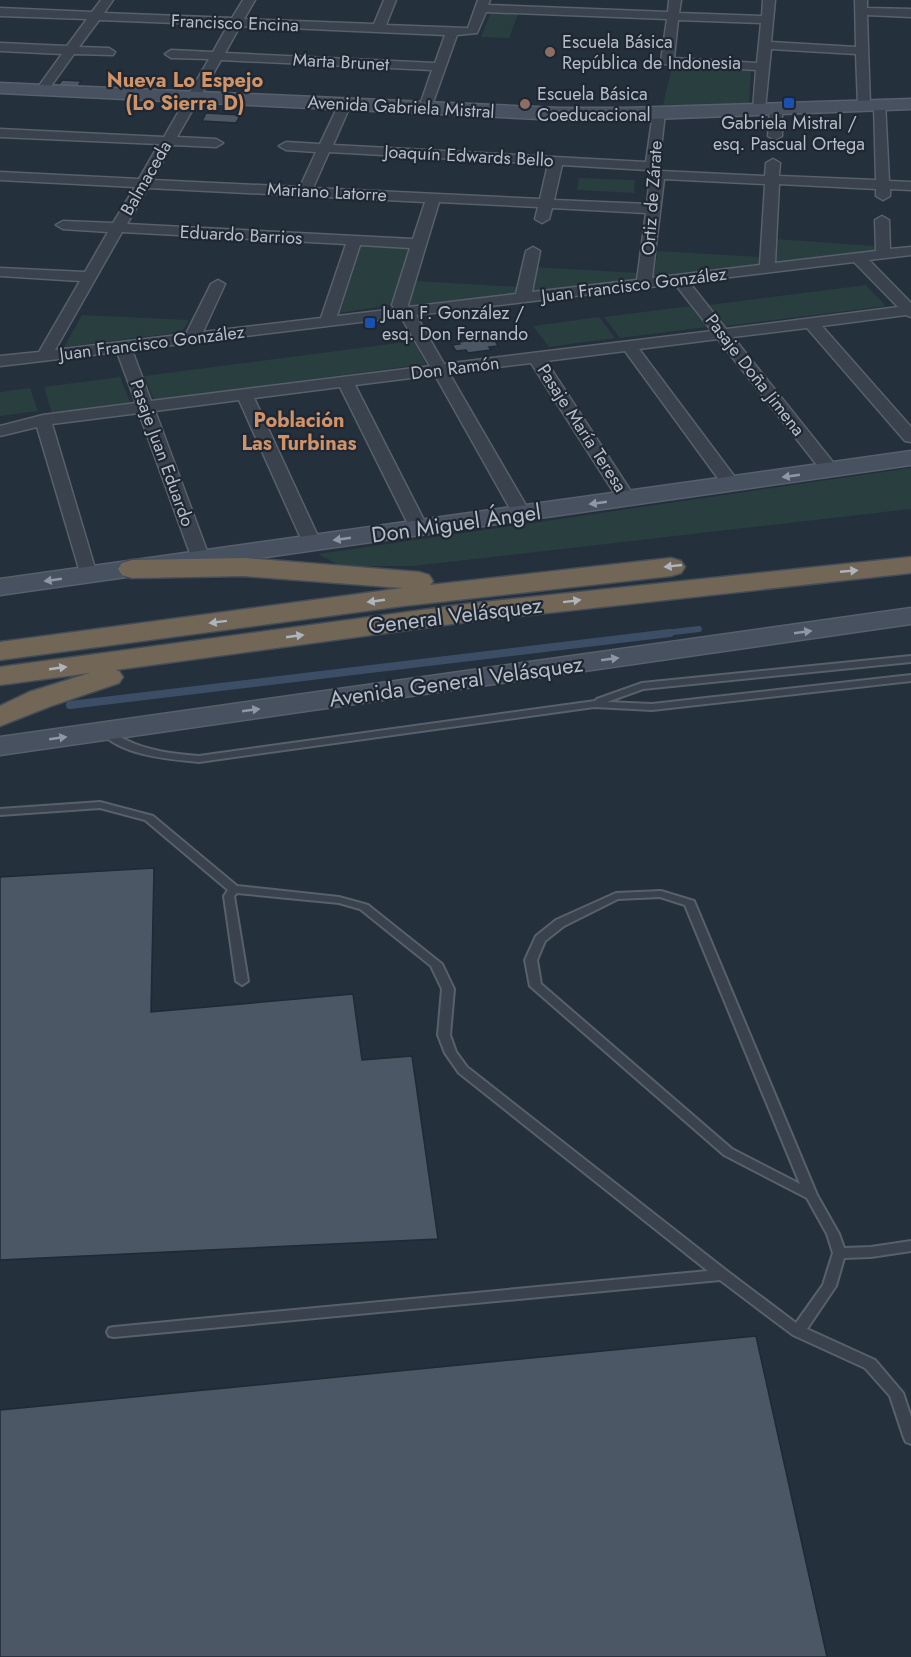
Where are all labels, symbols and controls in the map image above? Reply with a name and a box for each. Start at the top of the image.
street label: Francisco Encina [171,8,299,38]
place label: Escuela Básica República de Indonesia [562,29,741,76]
marker: Escuela Básica República de Indonesia [543,45,557,59]
street label: Marta Brunet [292,46,391,78]
district label: Nueva Lo Espejo (Lo Sierra D) [107,66,263,118]
place label: Escuela Básica Coeducacional [537,81,651,128]
street label: Avenida Gabriela Mistral [307,89,495,125]
marker: Gabriela Mistral / esq. Pascual Ortega [782,96,796,110]
marker: Escuela Básica Coeducacional [518,97,532,111]
place label: Gabriela Mistral / esq. Pascual Ortega [713,110,865,157]
street label: Balmaceda [114,136,178,220]
street label: Joaquín Edwards Bello [382,138,555,173]
street label: Ortiz de Zárate [635,140,669,256]
street label: Mariano Latorre [267,176,387,208]
street label: Eduardo Barrios [179,219,303,251]
street label: Juan Francisco González [538,261,729,309]
place label: Juan F. González / esq. Don Fernando [380,300,528,347]
street label: Pasaje Doña Jimena [699,308,811,442]
marker: Juan F. González / esq. Don Fernando [363,316,377,330]
street label: Juan Francisco González [56,319,247,367]
street label: Don Ramón [409,350,501,386]
street label: Pasaje María Teresa [531,359,633,497]
street label: Pasaje Juan Eduardo [123,376,201,530]
district label: Población Las Turbinas [241,406,357,458]
one-way arrow [781,471,800,480]
street label: Don Miguel Ángel [369,495,543,551]
one-way arrow [588,498,607,508]
one-way arrow [333,534,352,543]
one-way arrow [664,561,683,571]
one-way arrow [840,566,859,576]
one-way arrow [44,575,63,584]
street label: General Velásquez [366,588,544,642]
one-way arrow [366,596,385,606]
one-way arrow [563,596,582,605]
one-way arrow [208,617,227,626]
one-way arrow [794,627,813,636]
one-way arrow [286,631,305,641]
street label: Avenida General Velásquez [327,647,585,715]
one-way arrow [601,655,620,664]
one-way arrow [49,664,68,673]
one-way arrow [242,706,261,715]
one-way arrow [49,733,68,742]

